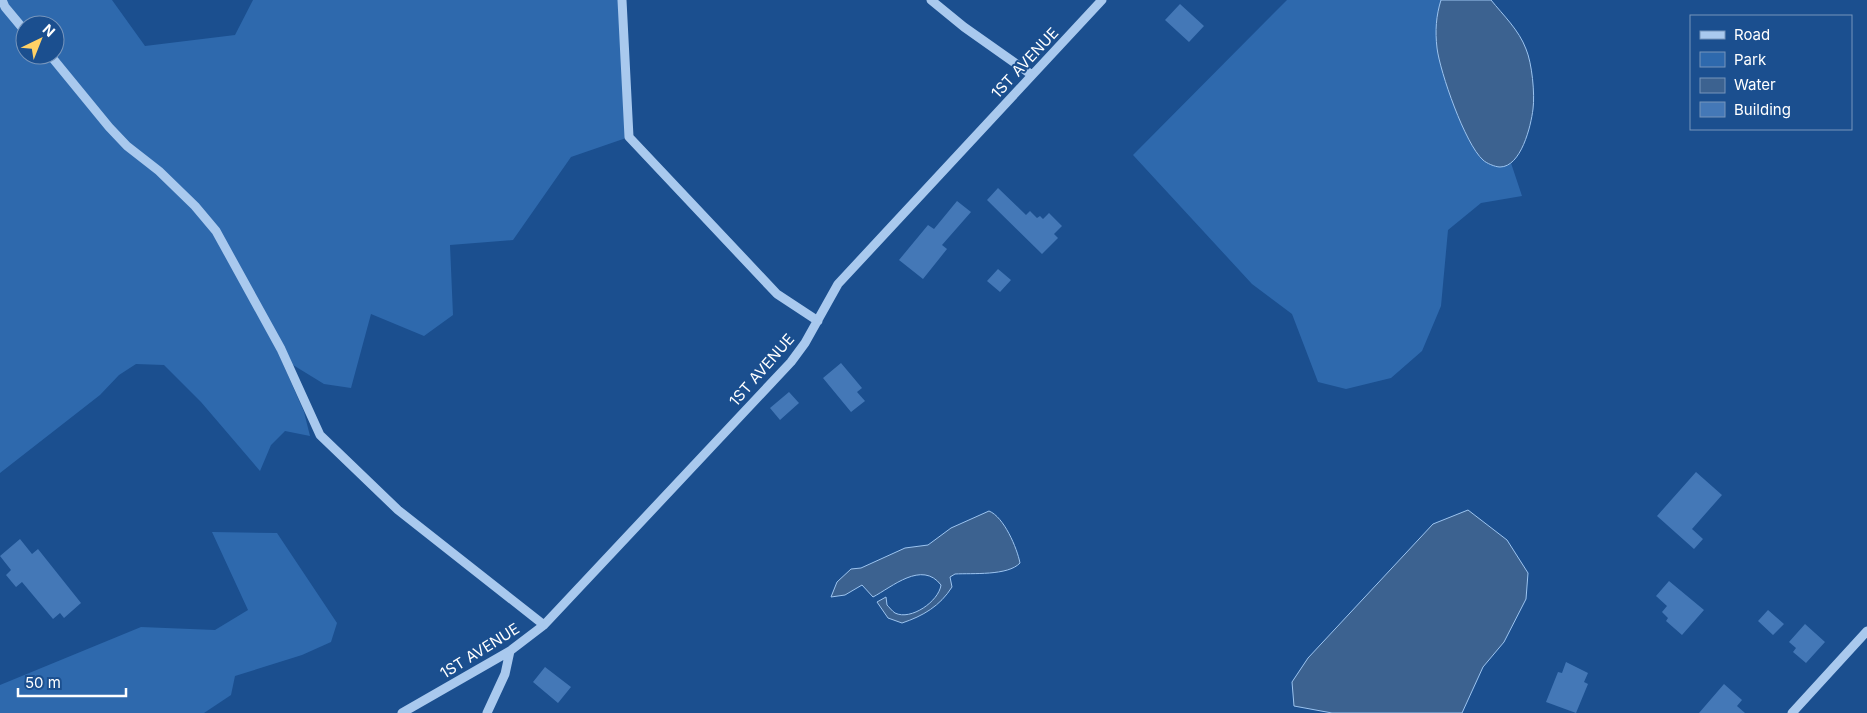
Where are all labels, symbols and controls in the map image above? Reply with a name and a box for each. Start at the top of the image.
north arrow [15,15,65,65]
legend [1690,15,1852,130]
text: N [40,20,59,40]
street label: 1ST AVENUE [987,23,1062,102]
text: Road [1734,25,1770,44]
text: Park [1734,50,1767,69]
text: Water [1734,75,1776,94]
text: Building [1734,100,1791,119]
street label: 1ST AVENUE [725,330,798,410]
street label: 1ST AVENUE [437,619,523,682]
scale bar [18,666,125,698]
text: 50 m [25,673,61,692]

